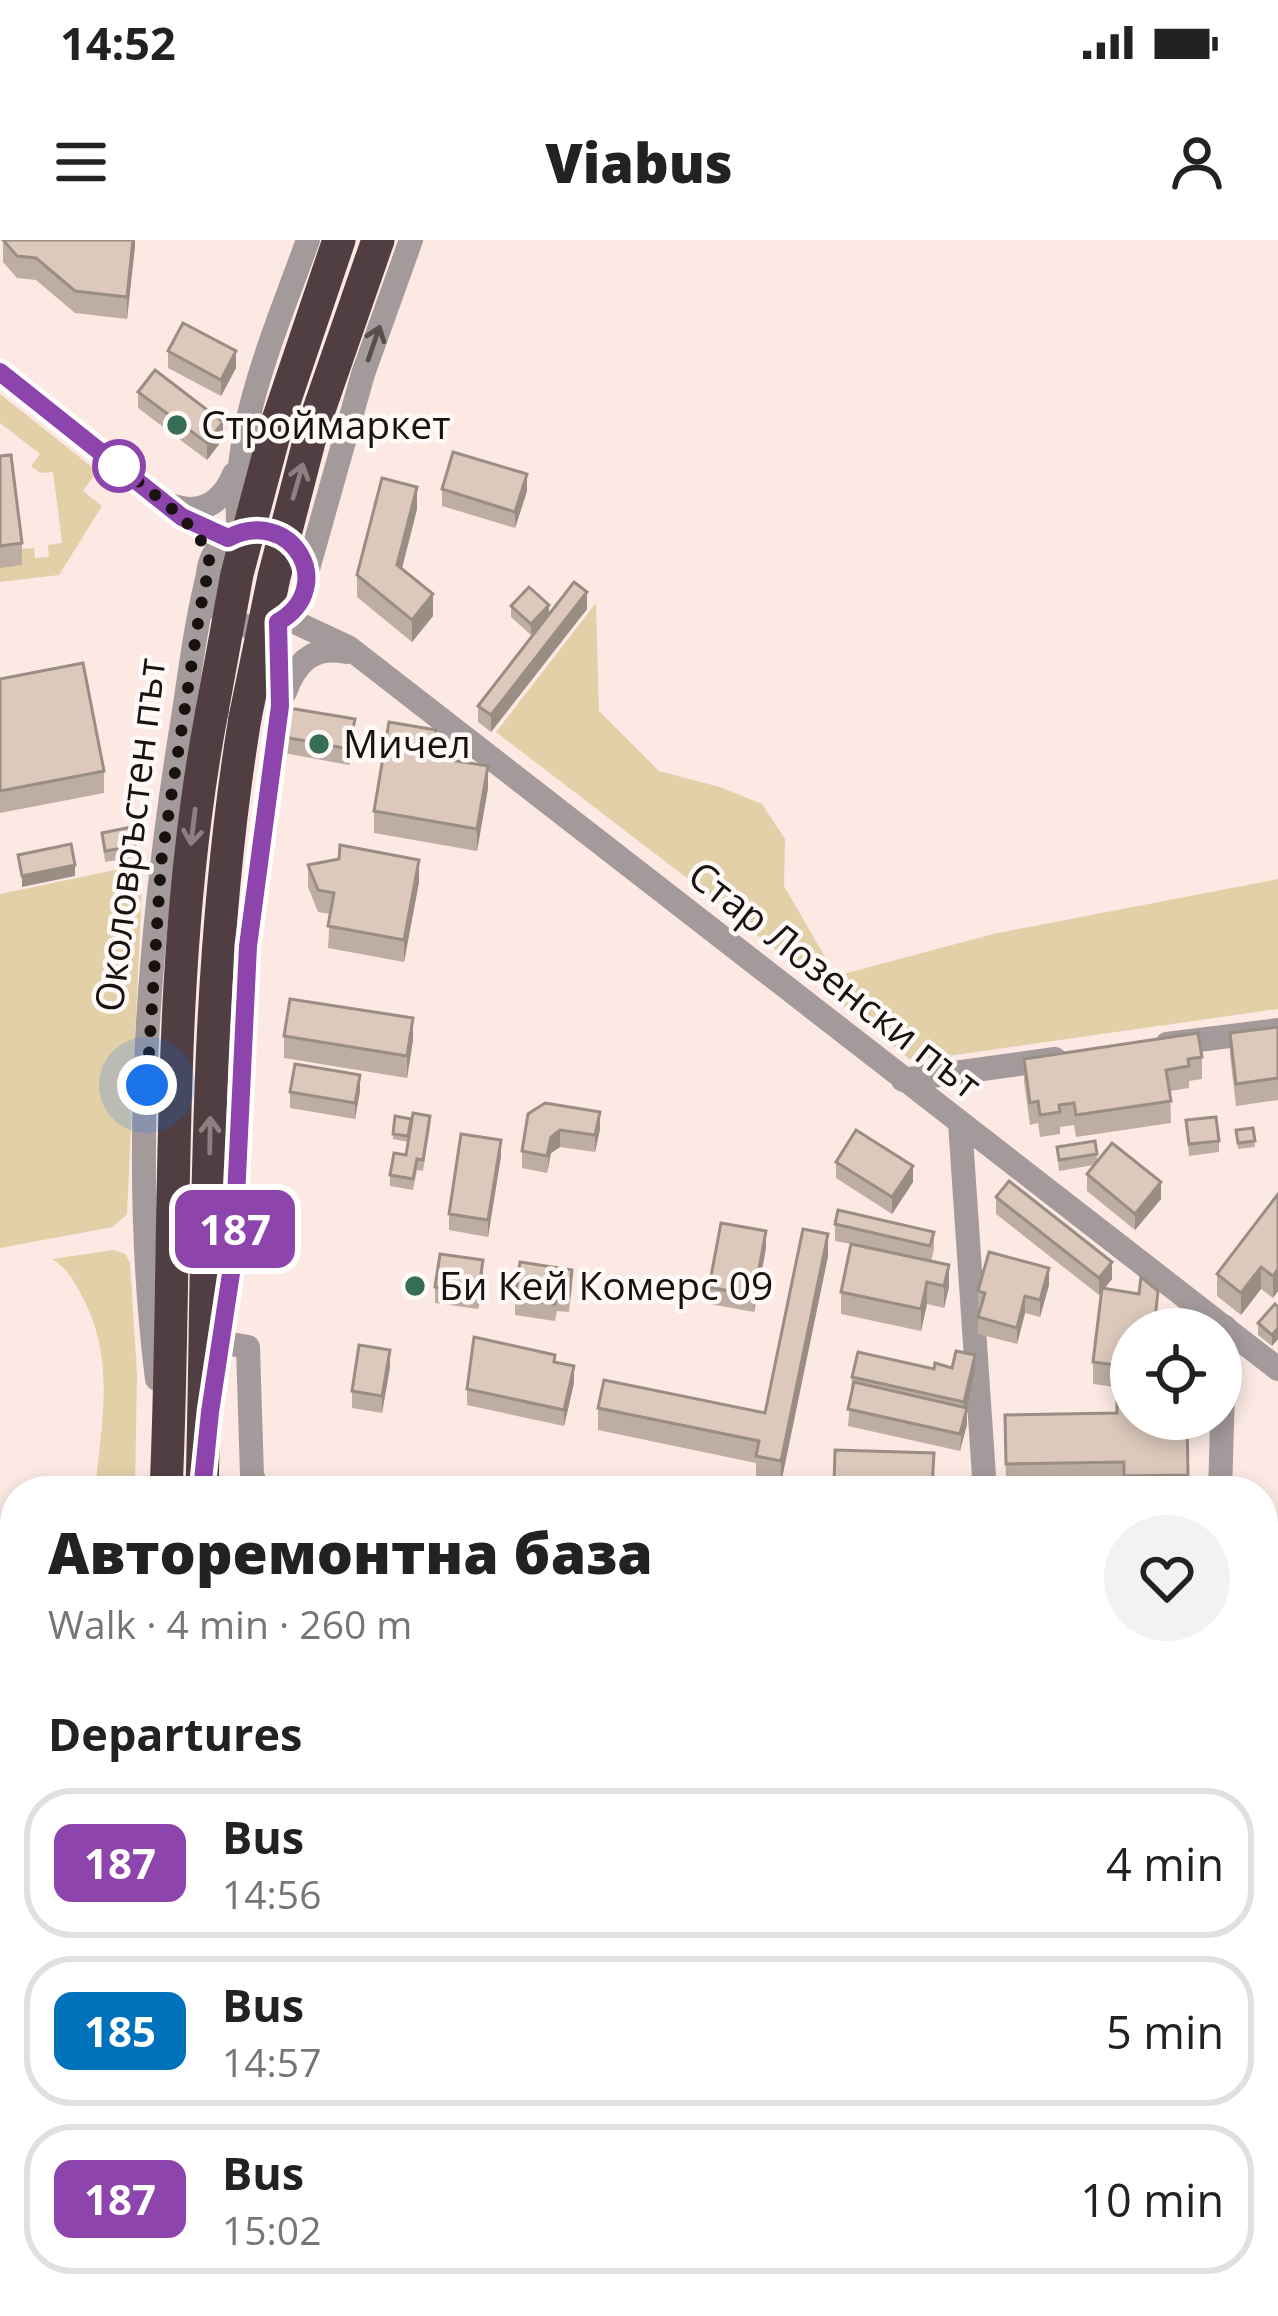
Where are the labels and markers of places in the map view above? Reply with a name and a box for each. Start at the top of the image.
place label: Строймаркет [201,397,451,450]
marker: Строймаркет [164,412,190,438]
unlabelled marker [94,441,144,491]
place label: Мичел [343,716,471,769]
marker: Мичел [306,731,332,757]
place label: Би Кей Комерс 09 [439,1258,773,1311]
marker: Би Кей Комерс 09 [402,1273,428,1299]

